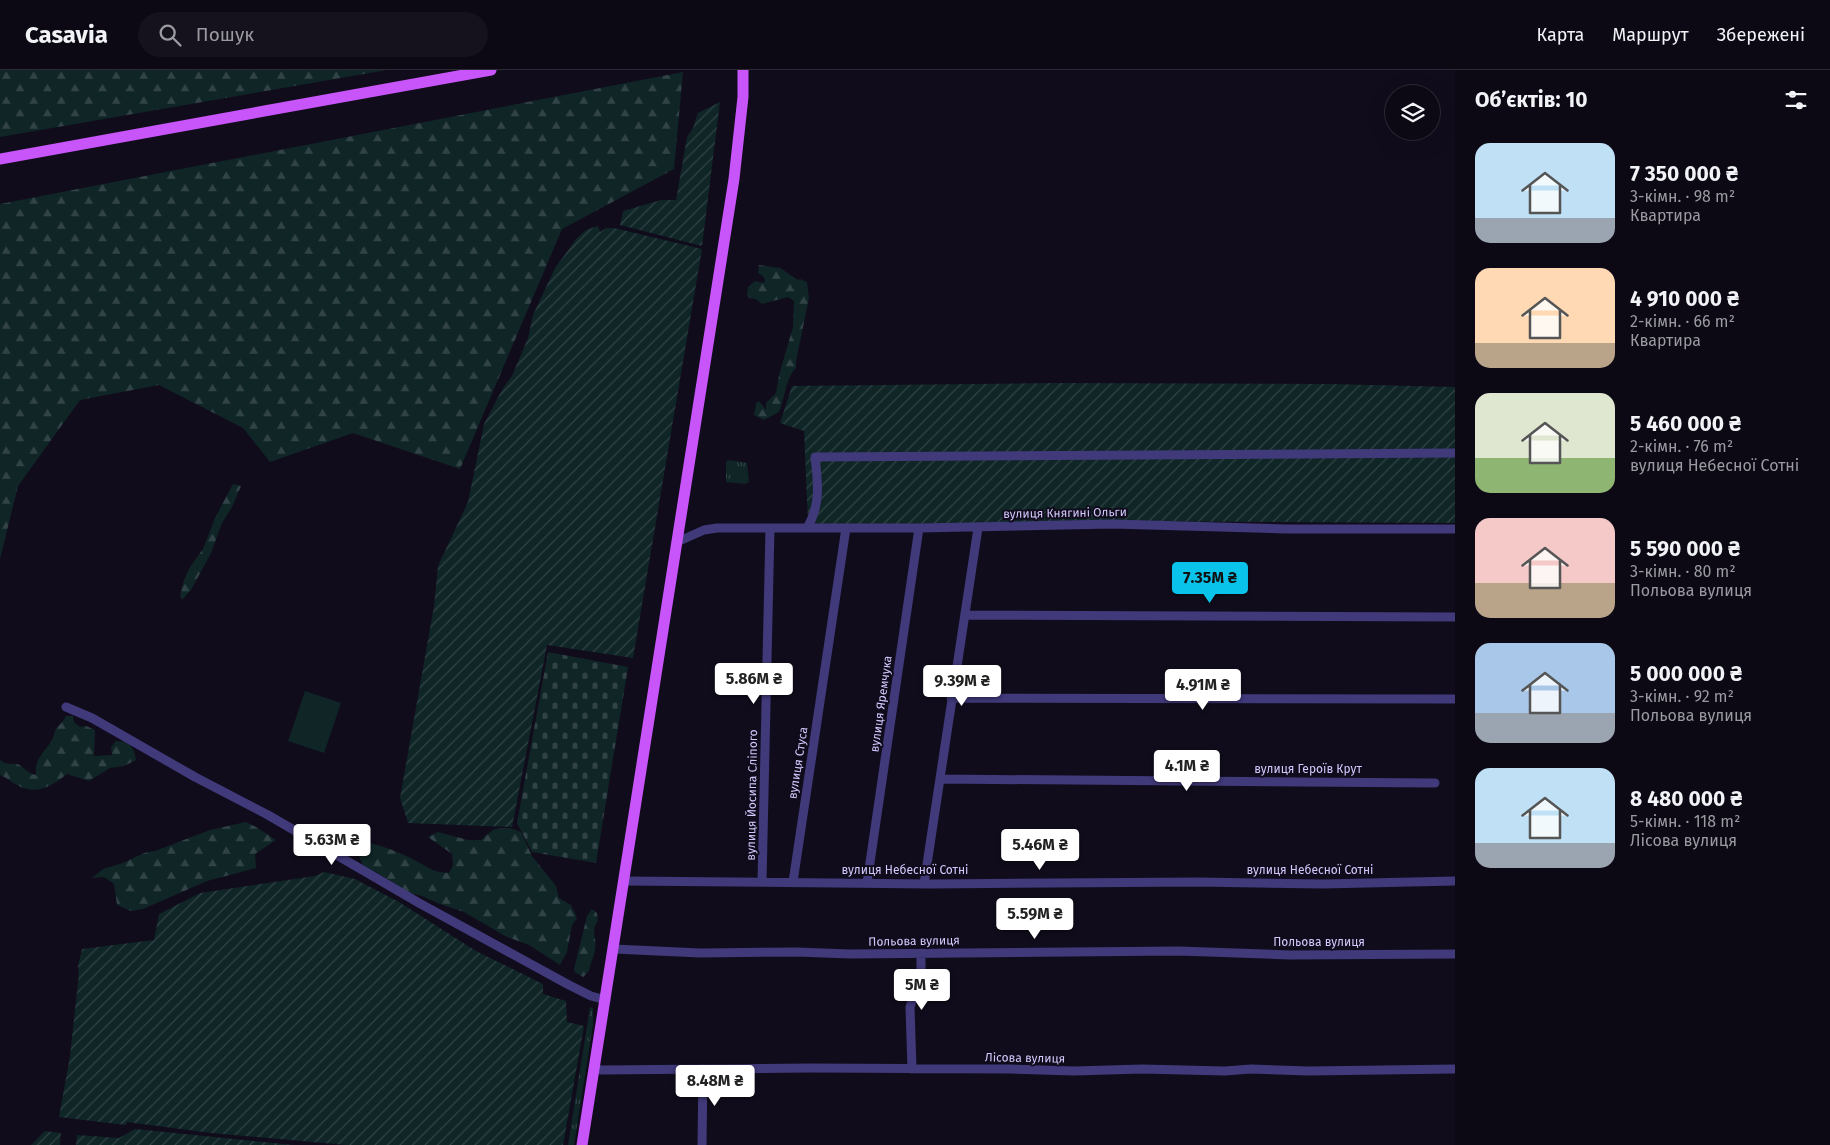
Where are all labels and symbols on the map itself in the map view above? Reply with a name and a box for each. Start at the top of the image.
street label: вулиця Княгині Ольги [1003,505,1127,521]
pin: 7.35M ₴ [1164,562,1256,604]
street label: вулиця Яремчука [867,655,895,753]
pin: 5.86M ₴ [708,662,800,705]
pin: 9.39M ₴ [916,664,1008,707]
pin: 4.91M ₴ [1157,668,1249,711]
street label: вулиця Стуса [785,726,811,800]
street label: вулиця Йосипа Сліпого [743,729,760,861]
pin: 4.1M ₴ [1146,750,1228,792]
street label: вулиця Героїв Крут [1254,762,1362,776]
pin: 5.63M ₴ [286,824,378,866]
pin: 5.46M ₴ [994,828,1086,871]
street label: вулиця Небесної Сотні [841,863,969,877]
street label: вулиця Небесної Сотні [1246,863,1374,877]
pin: 5.59M ₴ [989,898,1081,940]
street label: Польова вулиця [868,933,960,949]
street label: Польова вулиця [1273,935,1365,949]
pin: 5M ₴ [892,968,952,1011]
street label: Лісова вулиця [985,1050,1065,1066]
pin: 8.48M ₴ [669,1064,761,1107]

